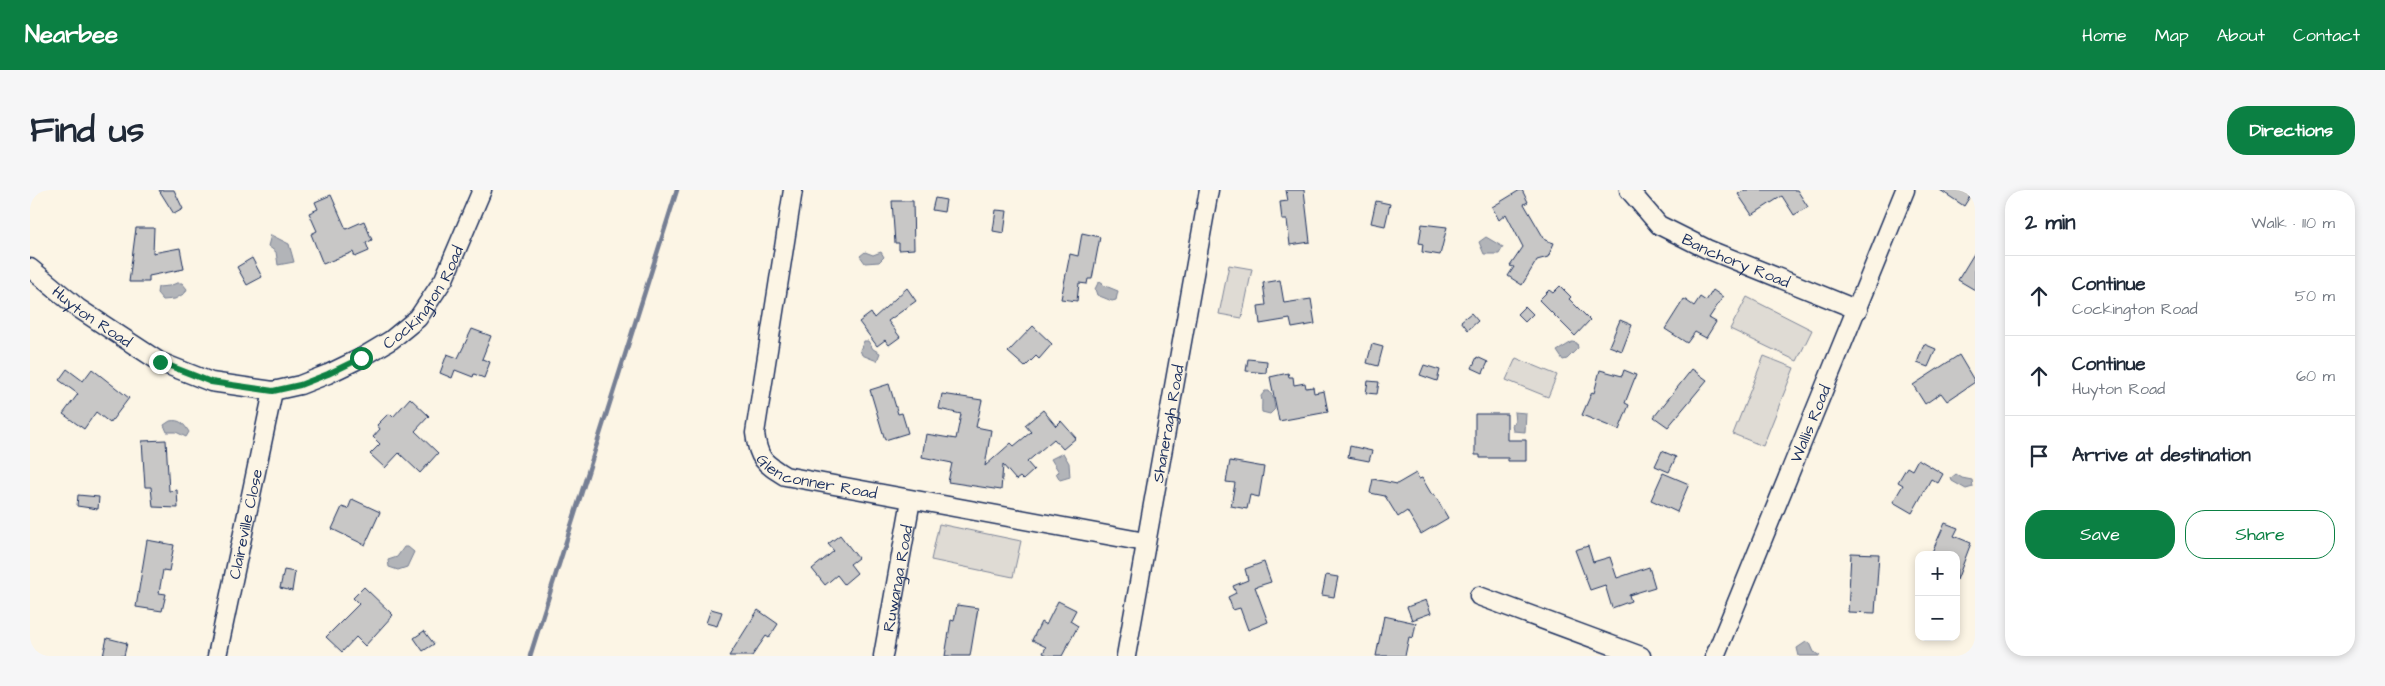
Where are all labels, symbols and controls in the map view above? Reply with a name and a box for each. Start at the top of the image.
text: Nearbee [25,18,118,52]
text: Home [2082,23,2127,48]
text: Map [2155,23,2189,48]
text: About [2217,23,2265,48]
text: Contact [2293,23,2360,48]
text: Find us [30,106,144,155]
button: Directions [2227,106,2355,155]
text: 2 min [2025,208,2075,237]
text: Walk · 110 m [2251,212,2335,234]
street label: Banchory Road [1678,228,1793,293]
street label: Cockington Road [379,242,469,355]
text: Continue [2072,271,2146,298]
street label: Huyton Road [47,281,136,353]
icon: ahead [2025,282,2053,310]
text: 50 m [2295,285,2335,307]
text: Cockington Road [2072,298,2198,320]
route start [350,347,373,370]
route end [149,351,172,374]
text: Continue [2072,351,2146,378]
icon: ahead [2025,362,2053,390]
street label: Shaneragh Road [1147,363,1190,484]
text: 60 m [2296,365,2335,387]
text: Huyton Road [2072,378,2165,400]
street label: Wallis Road [1785,382,1836,466]
icon: arrive [2025,442,2053,470]
text: Arrive at destination [2072,442,2251,469]
street label: Glenconner Road [751,449,879,505]
street label: Claireville Close [224,467,268,581]
button: Save [2025,510,2175,559]
button: Share [2185,510,2335,559]
street label: Ruwanga Road [878,523,918,634]
map controls [1915,551,1960,641]
button: + [1915,551,1960,596]
button: − [1915,596,1960,641]

